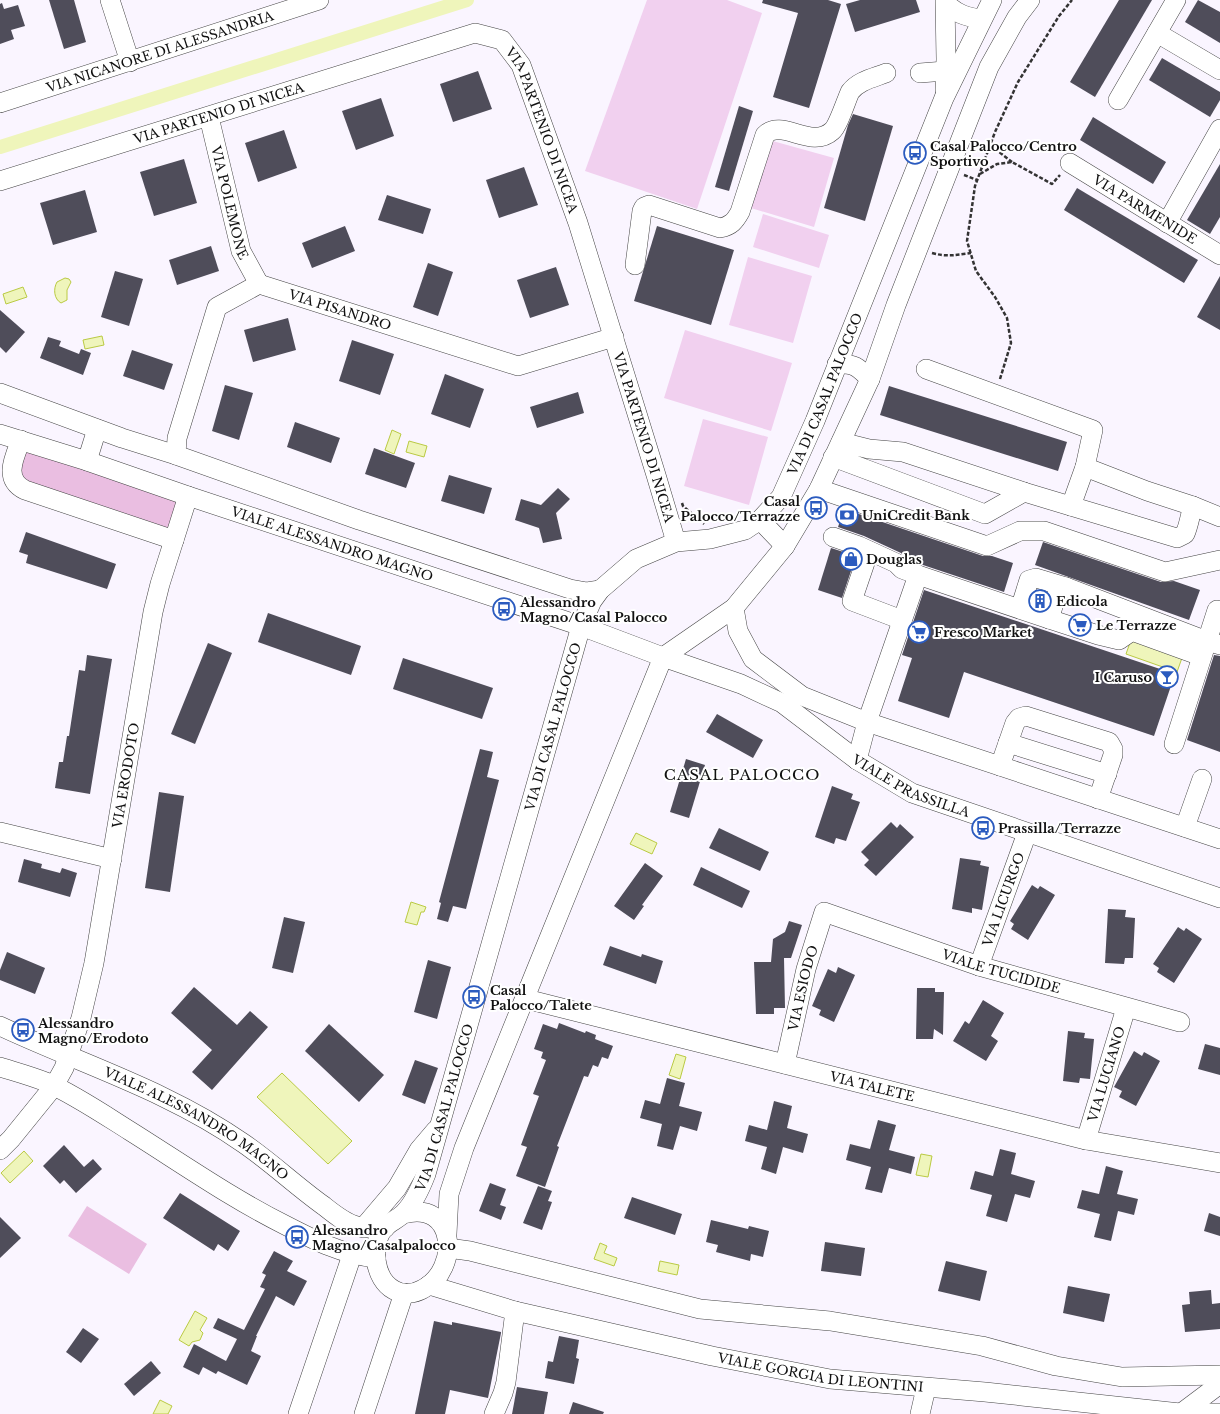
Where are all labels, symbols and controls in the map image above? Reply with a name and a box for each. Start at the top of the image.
street label: VIA NICANORE DI ALESSANDRIA [43,7,277,97]
street label: VIA PARTENIO DI NICEA [501,43,582,216]
street label: VIA PARTENIO DI NICEA [131,79,307,148]
place label: Casal Palocco/Centro Sportivo [930,138,1077,170]
bus stop icon: Casal Palocco/Centro Sportivo [902,140,928,166]
street label: VIA POLEMONE [207,143,252,263]
street label: VIA PARMENIDE [1089,171,1200,248]
street label: VIA PISANDRO [286,286,393,334]
street label: VIA DI CASAL PALOCCO [784,310,866,479]
street label: VIA PARTENIO DI NICEA [609,349,678,526]
place label: Casal Palocco/Terrazze [681,493,800,525]
bus stop icon: Casal Palocco/Terrazze [803,495,829,521]
bank icon: UniCredit Bank [834,502,860,528]
street label: VIALE ALESSANDRO MAGNO [228,503,435,586]
place label: UniCredit Bank [862,507,970,524]
shop icon: Douglas [838,546,864,572]
place label: Douglas [866,551,922,568]
building icon: Edicola [1027,588,1053,614]
place label: Edicola [1056,593,1108,610]
place label: Alessandro Magno/Casal Palocco [519,594,668,626]
bus stop icon: Alessandro Magno/Casal Palocco [491,596,517,622]
supermarket icon: Le Terrazze [1067,612,1093,638]
place label: Le Terrazze [1096,617,1177,634]
supermarket icon: Fresco Market [906,619,932,645]
place label: Fresco Market [934,624,1032,641]
street label: VIA DI CASAL PALOCCO [521,641,585,814]
bar icon: I Caruso [1154,664,1180,690]
place label: I Caruso [1094,669,1152,686]
street label: VIA ERODOTO [109,721,143,830]
street label: VIALE PRASSILLA [848,751,973,821]
district label: CASAL PALOCCO [664,765,820,784]
bus stop icon: Prassilla/Terrazze [970,815,996,841]
place label: Prassilla/Terrazze [998,820,1121,837]
street label: VIA LICURGO [978,850,1028,950]
street label: VIA ESIODO [784,943,822,1034]
street label: VIALE TUCIDIDE [939,945,1062,997]
place label: Casal Palocco/Talete [490,982,592,1014]
bus stop icon: Casal Palocco/Talete [461,984,487,1010]
place label: Alessandro Magno/Erodoto [37,1015,149,1047]
bus stop icon: Alessandro Magno/Erodoto [10,1017,36,1043]
street label: VIA DI CASAL PALOCCO [411,1022,477,1195]
street label: VIA LUCIANO [1084,1024,1129,1125]
street label: VIALE ALESSANDRO MAGNO [100,1063,292,1184]
street label: VIA TALETE [827,1068,916,1105]
place label: Alessandro Magno/Casalpalocco [311,1222,456,1254]
bus stop icon: Alessandro Magno/Casalpalocco [284,1224,310,1250]
street label: VIALE GORGIA DI LEONTINI [715,1349,924,1396]

